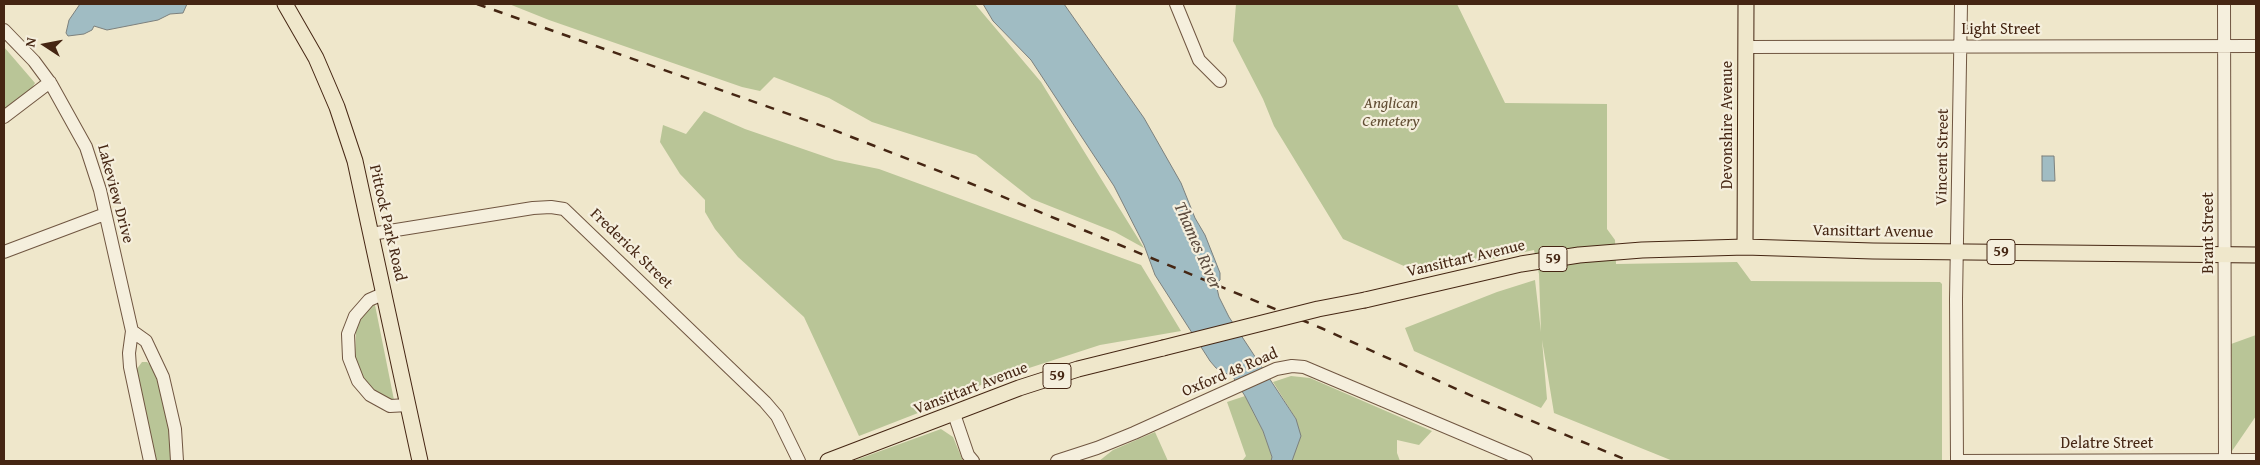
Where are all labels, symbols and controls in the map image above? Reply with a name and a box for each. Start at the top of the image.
north arrow [20,20,70,70]
street label: Light Street [1962,20,2040,40]
text: N [20,36,41,49]
street label: Devonshire Avenue [1718,61,1738,189]
park label: Anglican Cemetery [1362,94,1420,132]
street label: Vincent Street [1933,108,1953,206]
street label: Lakeview Drive [93,143,137,245]
street label: Pittock Park Road [364,163,410,283]
street label: Brant Street [2199,192,2219,274]
water label: Thames River [1168,199,1226,293]
street label: Frederick Street [586,205,676,293]
street label: Vansittart Avenue [1812,221,1934,243]
street label: Vansittart Avenue [1405,236,1527,282]
road number: 59 [1987,240,2015,264]
road number: 59 [1539,246,1567,272]
street label: Oxford 48 Road [1179,344,1281,402]
street label: Vansittart Avenue [911,358,1031,420]
road number: 59 [1043,364,1071,388]
street label: Delatre Street [2061,434,2153,454]

